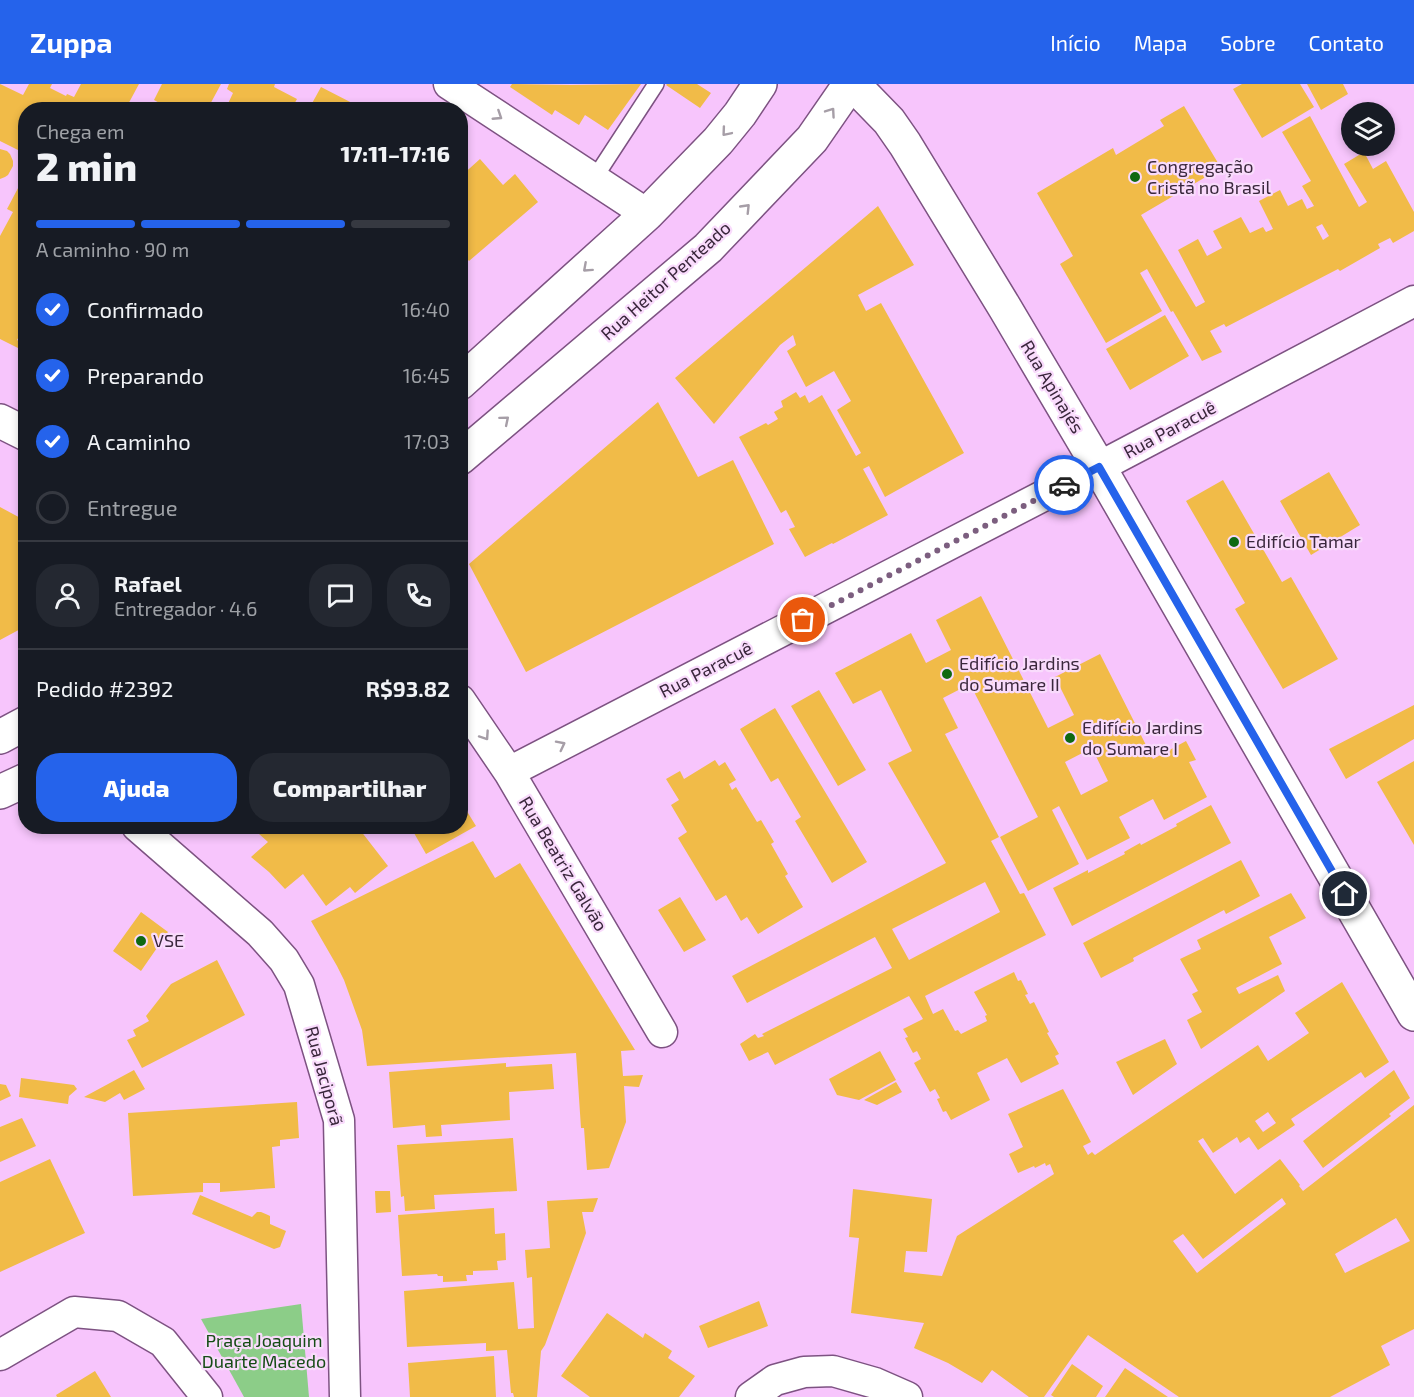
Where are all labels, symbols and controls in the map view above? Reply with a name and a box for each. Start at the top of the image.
text: Zuppa [30,25,113,59]
text: Início [1050,30,1101,55]
text: Mapa [1134,30,1187,55]
text: Sobre [1220,30,1275,55]
text: Contato [1308,30,1384,55]
map controls [1341,102,1395,156]
button: layers [1341,102,1395,156]
one-way arrow [824,107,835,118]
one-way arrow [491,109,502,120]
text: Chega em [36,119,125,143]
one-way arrow [722,125,733,136]
text: 17:11–17:16 [341,140,450,166]
text: 2 min [36,142,137,189]
place label: Congregação Cristã no Brasil [1147,155,1271,198]
marker: Congregação Cristã no Brasil [1128,170,1142,184]
one-way arrow [739,205,750,216]
street label: Rua Heitor Penteado [596,216,735,344]
text: A caminho · 90 m [36,237,189,261]
one-way arrow [583,261,594,272]
icon: check [36,293,69,326]
text: Confirmado [87,296,203,322]
text: 16:40 [402,297,450,321]
street label: Rua Apinajés [1016,336,1089,437]
icon: check [36,359,69,392]
text: Preparando [87,362,204,388]
text: 16:45 [403,363,450,387]
street label: Rua Paracuê [1120,396,1220,463]
one-way arrow [498,416,509,427]
icon: check [36,425,69,458]
text: A caminho [87,428,191,454]
text: 17:03 [404,429,450,453]
courier [1034,455,1094,515]
icon: car [1048,469,1081,502]
text: Entregue [87,494,177,520]
place label: Edifício Tamar [1246,530,1361,552]
marker: Edifício Tamar [1227,535,1241,549]
button: person [36,564,99,627]
button: chat [309,564,372,627]
button: phone [387,564,450,627]
text: Rafael [114,570,182,596]
pin [777,594,828,645]
text: Entregador · 4.6 [114,596,257,620]
icon: bag [786,603,819,636]
street label: Rua Paracuê [655,636,756,702]
place label: Edifício Jardins do Sumare II [959,652,1080,695]
marker: Edifício Jardins do Sumare II [940,667,954,681]
text: Pedido #2392 [36,675,173,701]
text: R$93.82 [366,675,450,701]
place label: Edifício Jardins do Sumare I [1082,716,1203,759]
one-way arrow [477,730,489,740]
marker: Edifício Jardins do Sumare I [1063,731,1077,745]
one-way arrow [554,741,565,753]
button: Ajuda [36,753,237,822]
button: Compartilhar [249,753,450,822]
street label: Rua Beatriz Galvão [515,792,613,935]
pin [1319,868,1370,919]
icon: home [1328,877,1361,910]
place label: VSE [153,929,184,951]
marker: VSE [134,934,148,948]
street label: Rua Jaciporã [301,1024,349,1128]
park label: Praça Joaquim Duarte Macedo [202,1329,326,1372]

